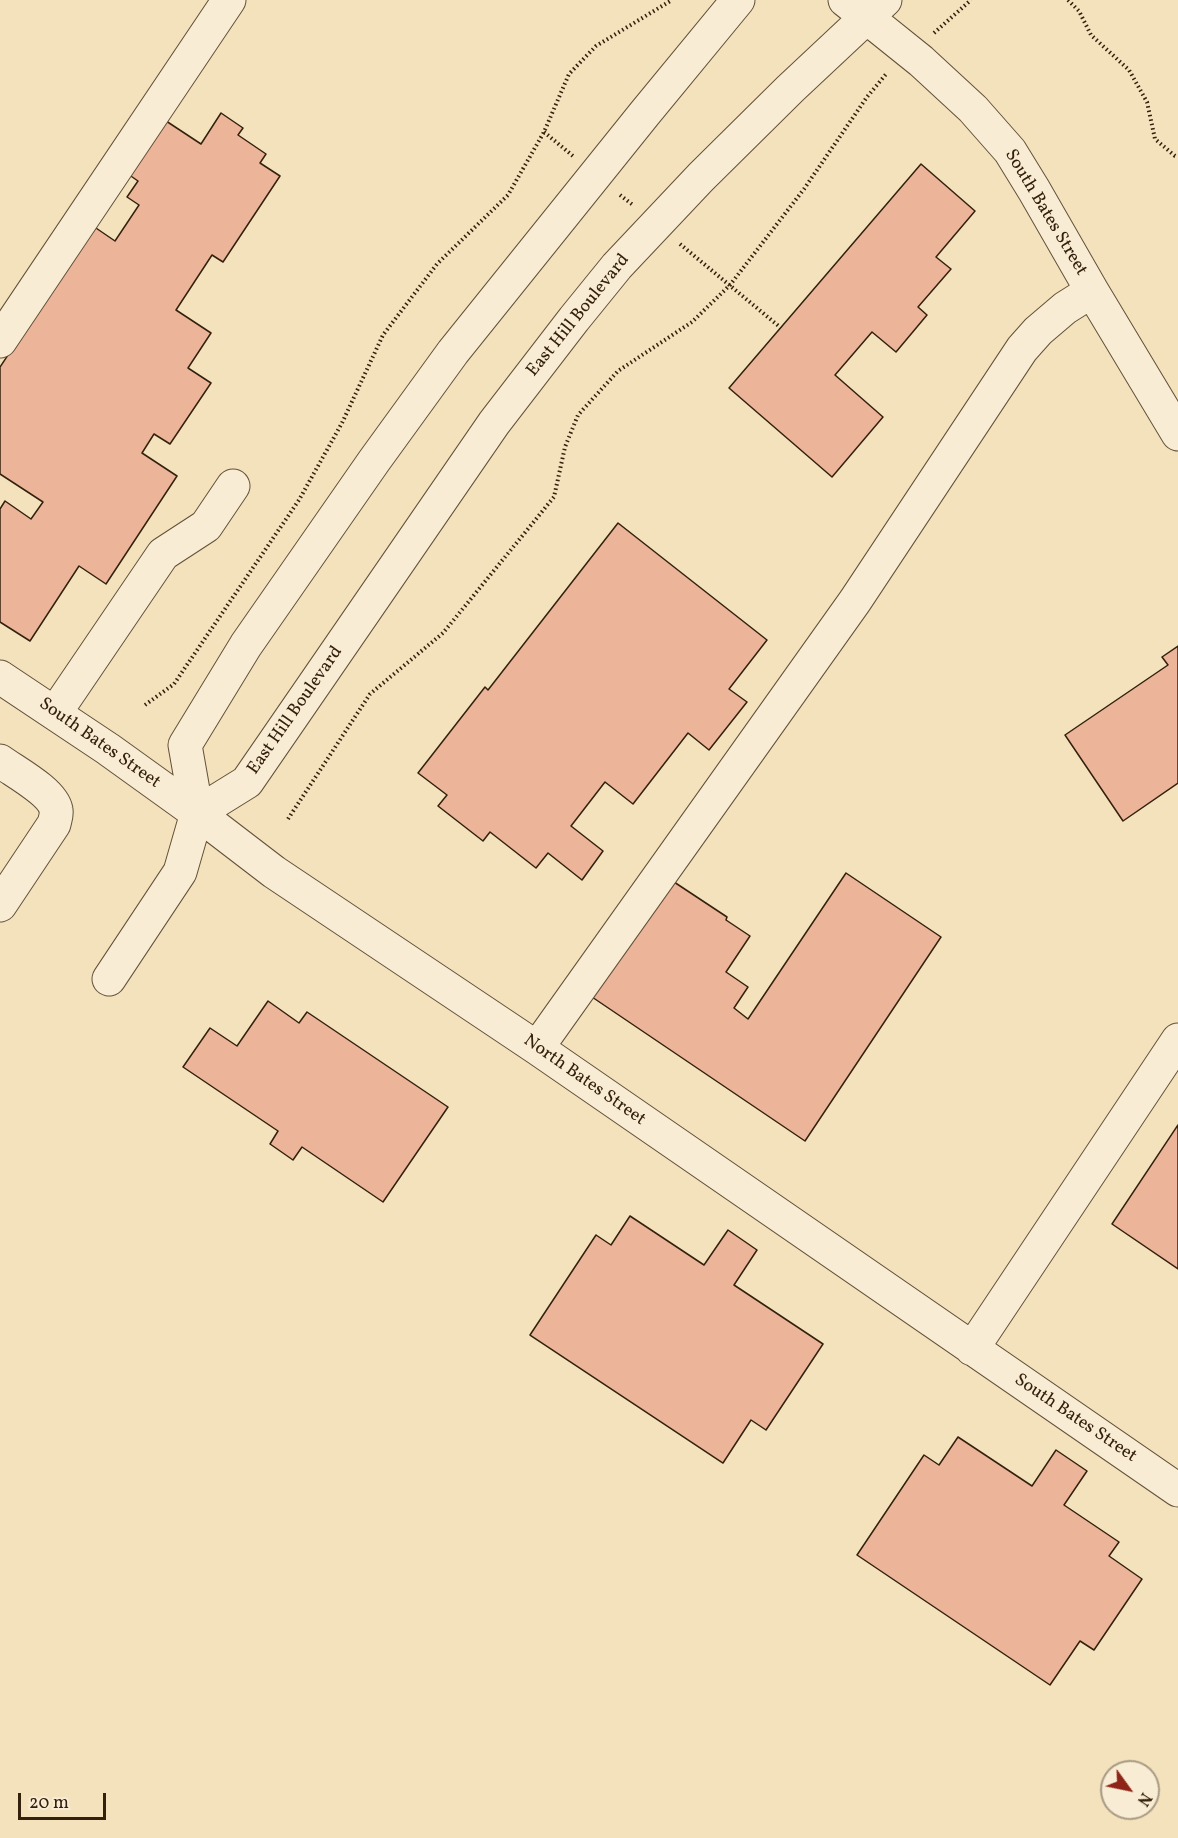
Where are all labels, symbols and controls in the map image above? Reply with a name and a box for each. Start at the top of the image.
street label: South Bates Street [999,146,1091,280]
street label: East Hill Boulevard [523,250,635,382]
street label: East Hill Boulevard [244,643,348,779]
street label: South Bates Street [34,694,164,794]
street label: North Bates Street [519,1031,649,1131]
street label: South Bates Street [1010,1370,1140,1468]
north arrow [1100,1760,1160,1820]
scale bar [21,1781,110,1819]
text: N [1131,1788,1156,1810]
text: 20 m [29,1791,69,1816]

